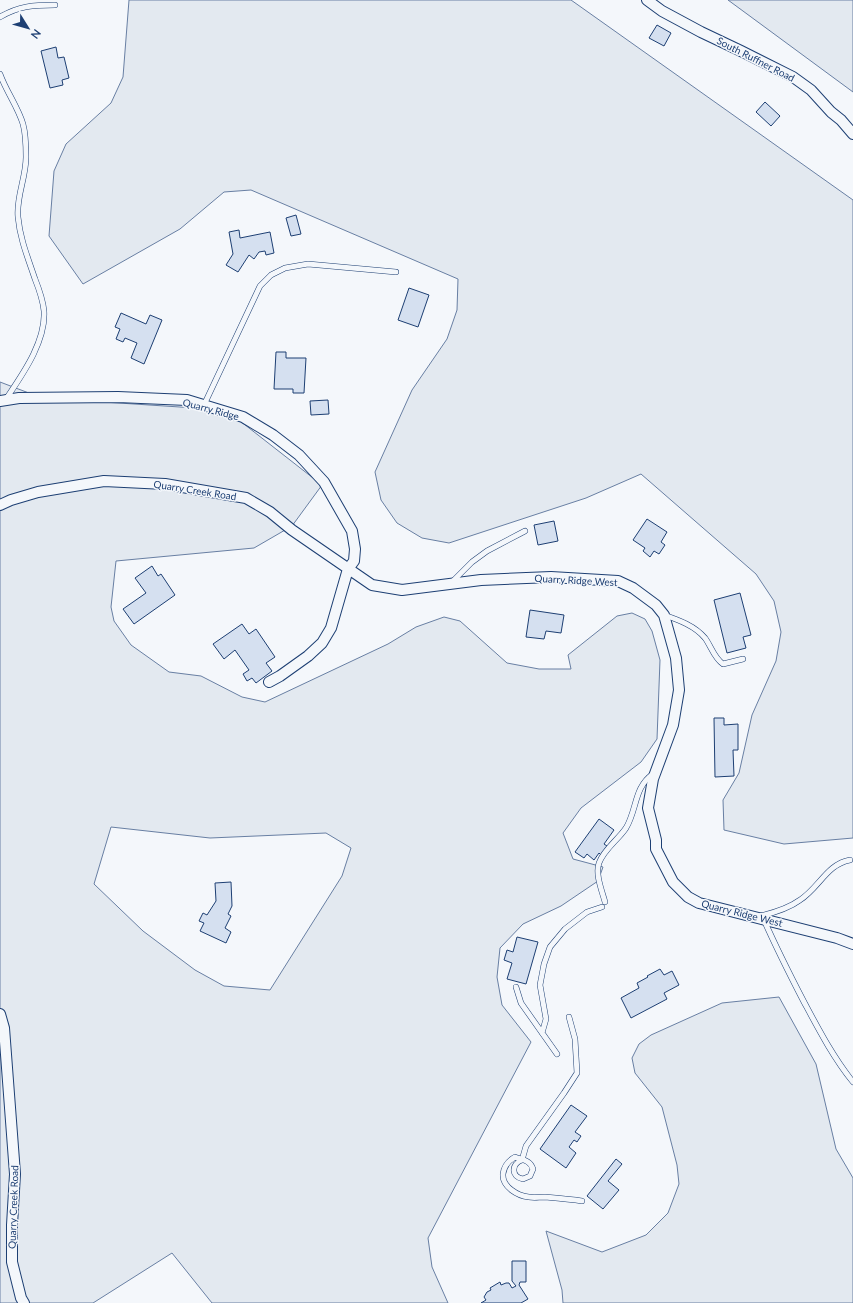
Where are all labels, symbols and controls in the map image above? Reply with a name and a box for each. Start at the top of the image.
north arrow [8,8,48,48]
text: N [29,27,44,42]
street label: South Ruffner Road [715,34,797,84]
street label: Quarry Ridge [182,396,240,422]
street label: Quarry Creek Road [153,478,237,502]
street label: Quarry Ridge West [534,572,618,588]
street label: Quarry Ridge West [700,897,784,929]
street label: Quarry Creek Road [6,1165,20,1249]

